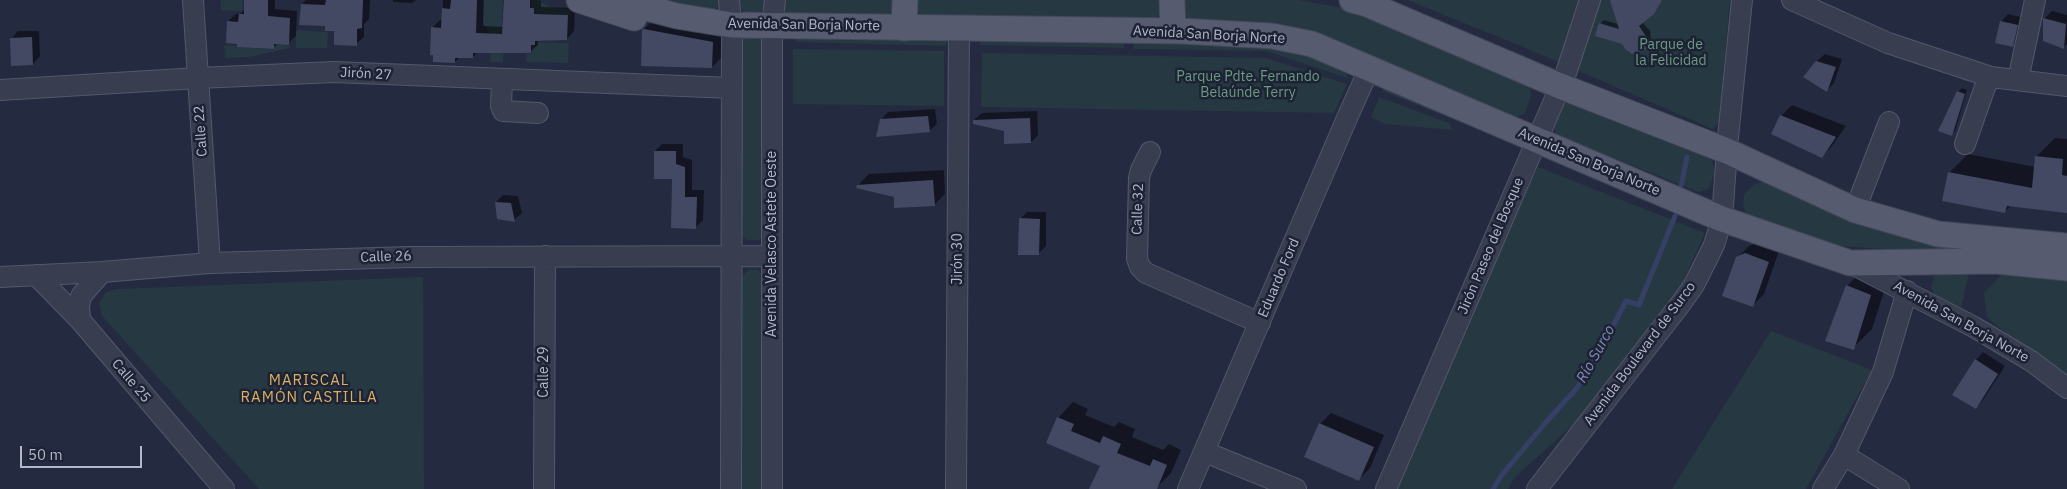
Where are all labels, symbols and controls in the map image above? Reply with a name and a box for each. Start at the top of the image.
street label: Avenida San Borja Norte [728,15,880,35]
street label: Avenida San Borja Norte [1133,23,1285,47]
park label: Parque de la Felicidad [1635,37,1707,70]
street label: Jirón 27 [340,64,392,84]
park label: Parque Pdte. Fernando Belaúnde Terry [1176,69,1320,102]
street label: Calle 22 [191,105,211,157]
street label: Avenida San Borja Norte [1516,125,1662,199]
street label: Avenida Velasco Astete Oeste [764,151,780,337]
street label: Jirón Paseo del Bosque [1455,175,1527,317]
street label: Calle 32 [1129,183,1147,235]
street label: Jirón 30 [950,233,966,285]
street label: Eduardo Ford [1255,236,1303,320]
street label: Calle 26 [360,248,412,266]
street label: Avenida San Borja Norte [1890,278,2032,366]
street label: Avenida Boulevard de Surco [1580,279,1700,429]
water label: Río Surco [1573,322,1619,386]
street label: Calle 29 [536,346,552,398]
street label: Calle 25 [108,356,154,406]
district label: MARISCAL RAMÓN CASTILLA [239,372,379,407]
scale bar [22,436,145,468]
text: 50 m [28,445,63,464]

